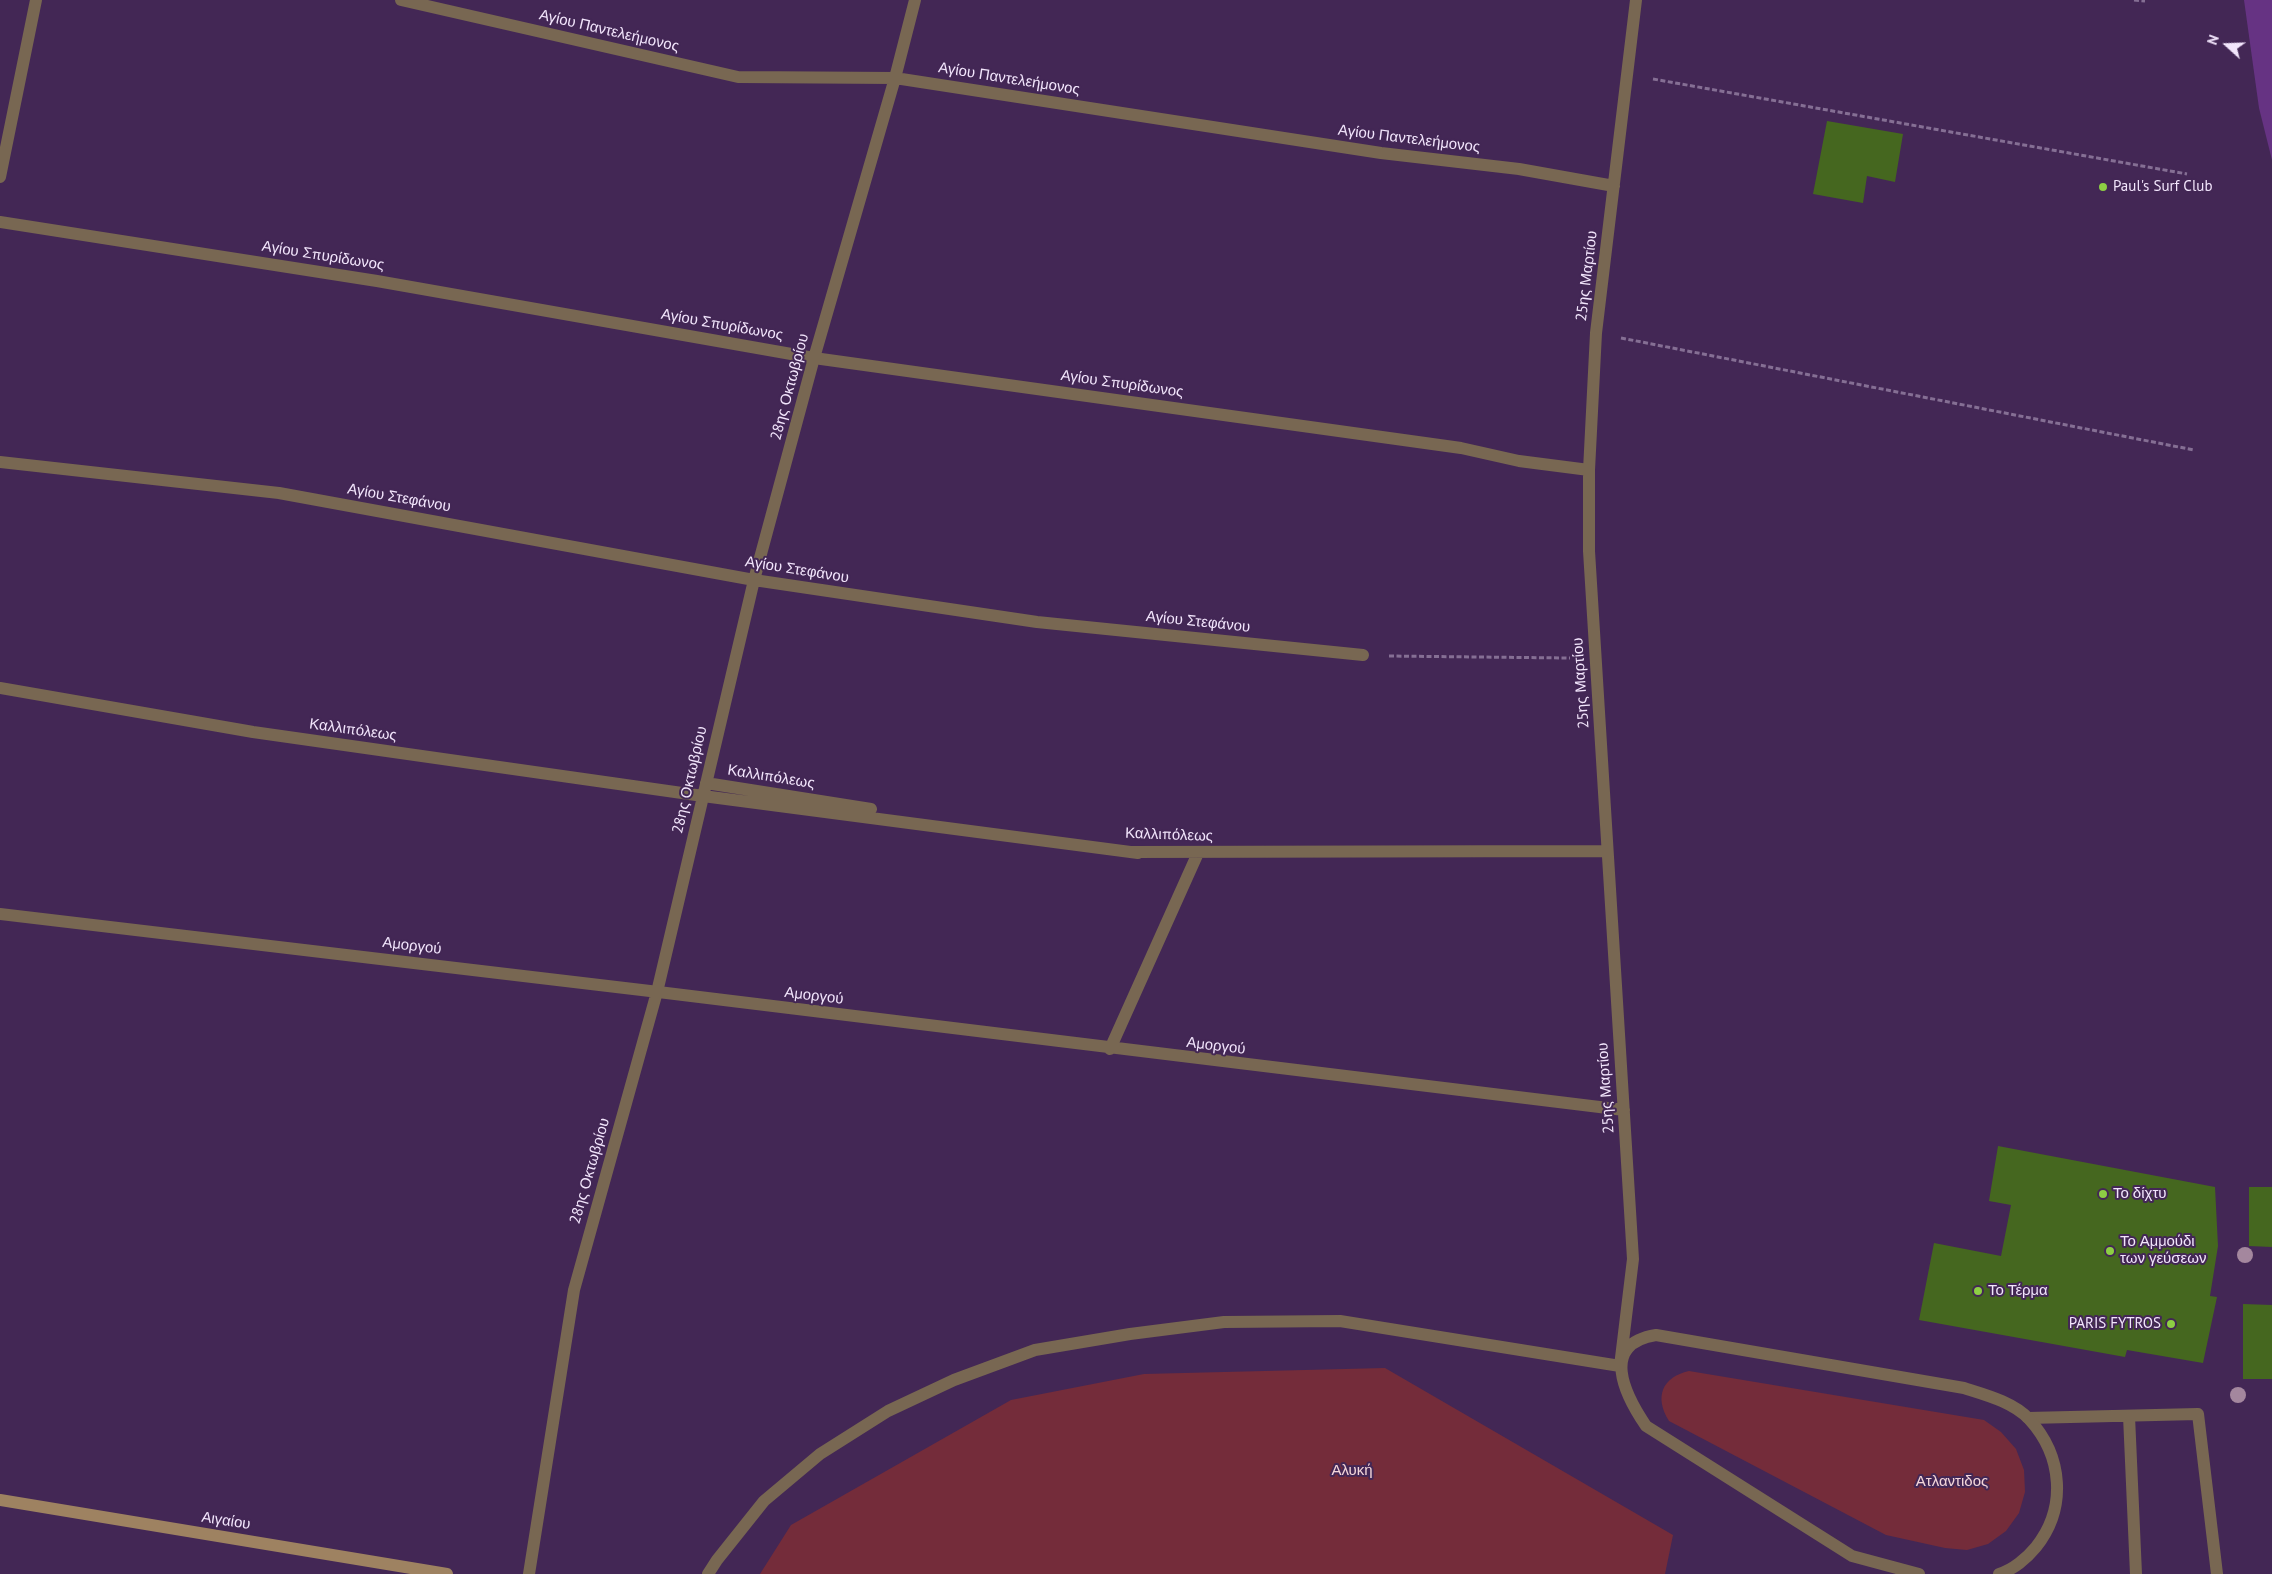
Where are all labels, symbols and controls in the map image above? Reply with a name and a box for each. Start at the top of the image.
street label: Αγίου Παντελεήμονος [537,6,681,56]
north arrow [2202,20,2252,70]
text: N [2203,32,2223,47]
street label: Αγίου Παντελεήμονος [937,59,1081,99]
street label: Αγίου Παντελεήμονος [1337,121,1481,157]
place label: Paul's Surf Club [2113,178,2212,196]
marker: Paul's Surf Club [2097,181,2109,193]
street label: 25ης Μαρτίου [1573,230,1601,322]
street label: Αγίου Σπυρίδωνος [261,237,385,275]
street label: Αγίου Σπυρίδωνος [660,305,784,345]
street label: 28ης Οκτωβρίου [767,332,813,442]
street label: Αγίου Σπυρίδωνος [1060,366,1184,402]
street label: Αγίου Στεφάνου [346,480,452,516]
street label: Αγίου Στεφάνου [744,553,850,587]
street label: Αγίου Στεφάνου [1145,608,1251,636]
street label: 25ης Μαρτίου [1569,637,1593,729]
street label: Καλλιπόλεως [308,715,398,745]
street label: 28ης Οκτωβρίου [669,725,711,835]
street label: Καλλιπόλεως [726,761,816,793]
street label: Καλλιπόλεως [1125,824,1213,846]
street label: Αμοργού [382,933,442,959]
street label: Αμοργού [784,983,844,1009]
street label: Αμοργού [1186,1033,1246,1059]
street label: 25ης Μαρτίου [1594,1042,1618,1134]
street label: 28ης Οκτωβρίου [566,1116,614,1226]
place label: Το δίχτυ [2113,1185,2167,1203]
marker: Το δίχτυ [2097,1188,2109,1200]
place label: Το Αμμούδι των γεύσεων [2120,1233,2206,1268]
marker: Το Αμμούδι των γεύσεων [2104,1245,2116,1257]
place label: Το Τέρμα [1988,1282,2048,1300]
marker: Το Τέρμα [1972,1285,1984,1297]
place label: PARIS FYTROS [2069,1315,2161,1333]
marker: PARIS FYTROS [2165,1318,2177,1330]
park label: Αλυκή [1331,1462,1373,1480]
park label: Ατλαντιδος [1916,1473,1988,1491]
street label: Αιγαίου [200,1508,252,1534]

